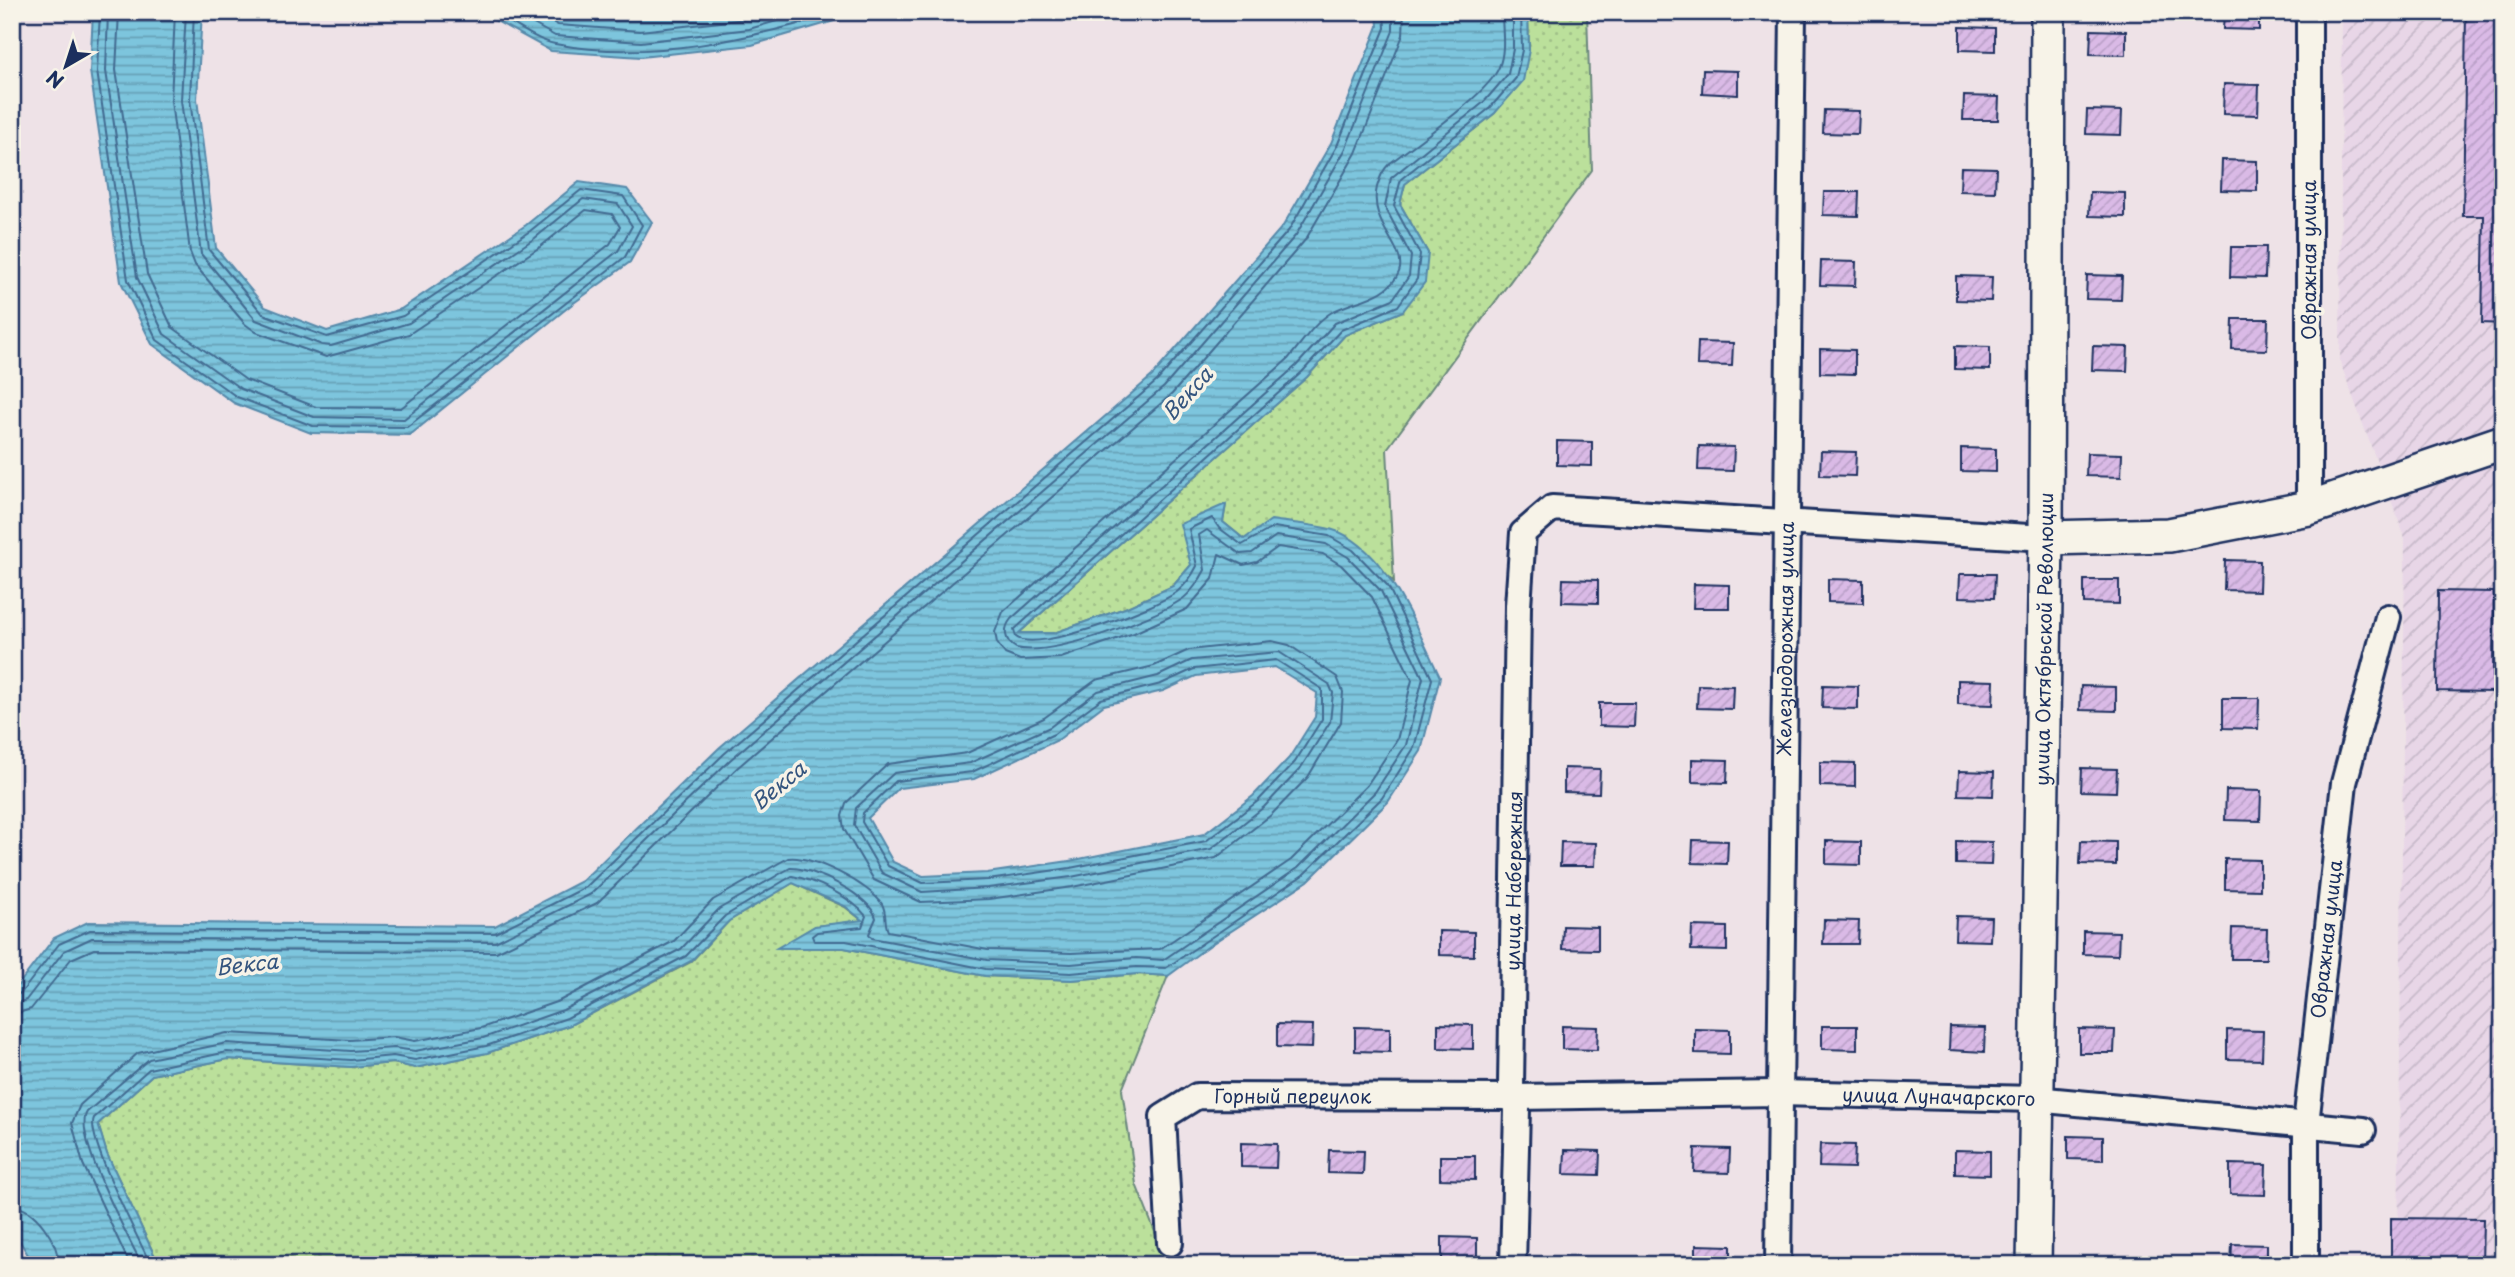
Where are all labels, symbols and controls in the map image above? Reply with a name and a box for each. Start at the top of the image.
north arrow [32,32,102,102]
text: N [40,64,69,96]
street label: Овражная улица [2294,180,2322,340]
water label: Векса [1154,358,1220,427]
street label: улица Октябрьской Революции [2027,492,2059,786]
street label: Железнодорожная улица [1769,522,1800,756]
water label: Векса [743,752,813,817]
street label: улица Набережная [1498,791,1528,971]
street label: Овражная улица [2303,858,2348,1020]
water label: Векса [214,944,280,982]
street label: улица Луначарского [1842,1080,2036,1112]
street label: Горный переулок [1214,1081,1372,1110]

